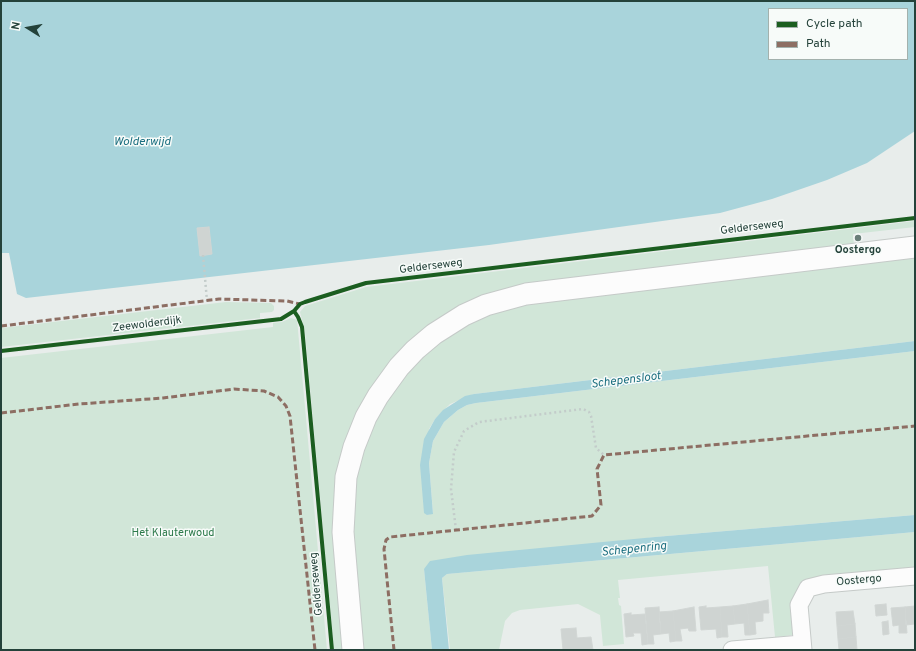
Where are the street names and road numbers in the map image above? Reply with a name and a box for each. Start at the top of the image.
street label: Gelderseweg [720,218,784,238]
street label: Gelderseweg [399,257,463,277]
street label: Zeewolderdijk [112,314,182,336]
street label: Gelderseweg [308,552,326,616]
street label: Oostergo [836,572,882,590]

